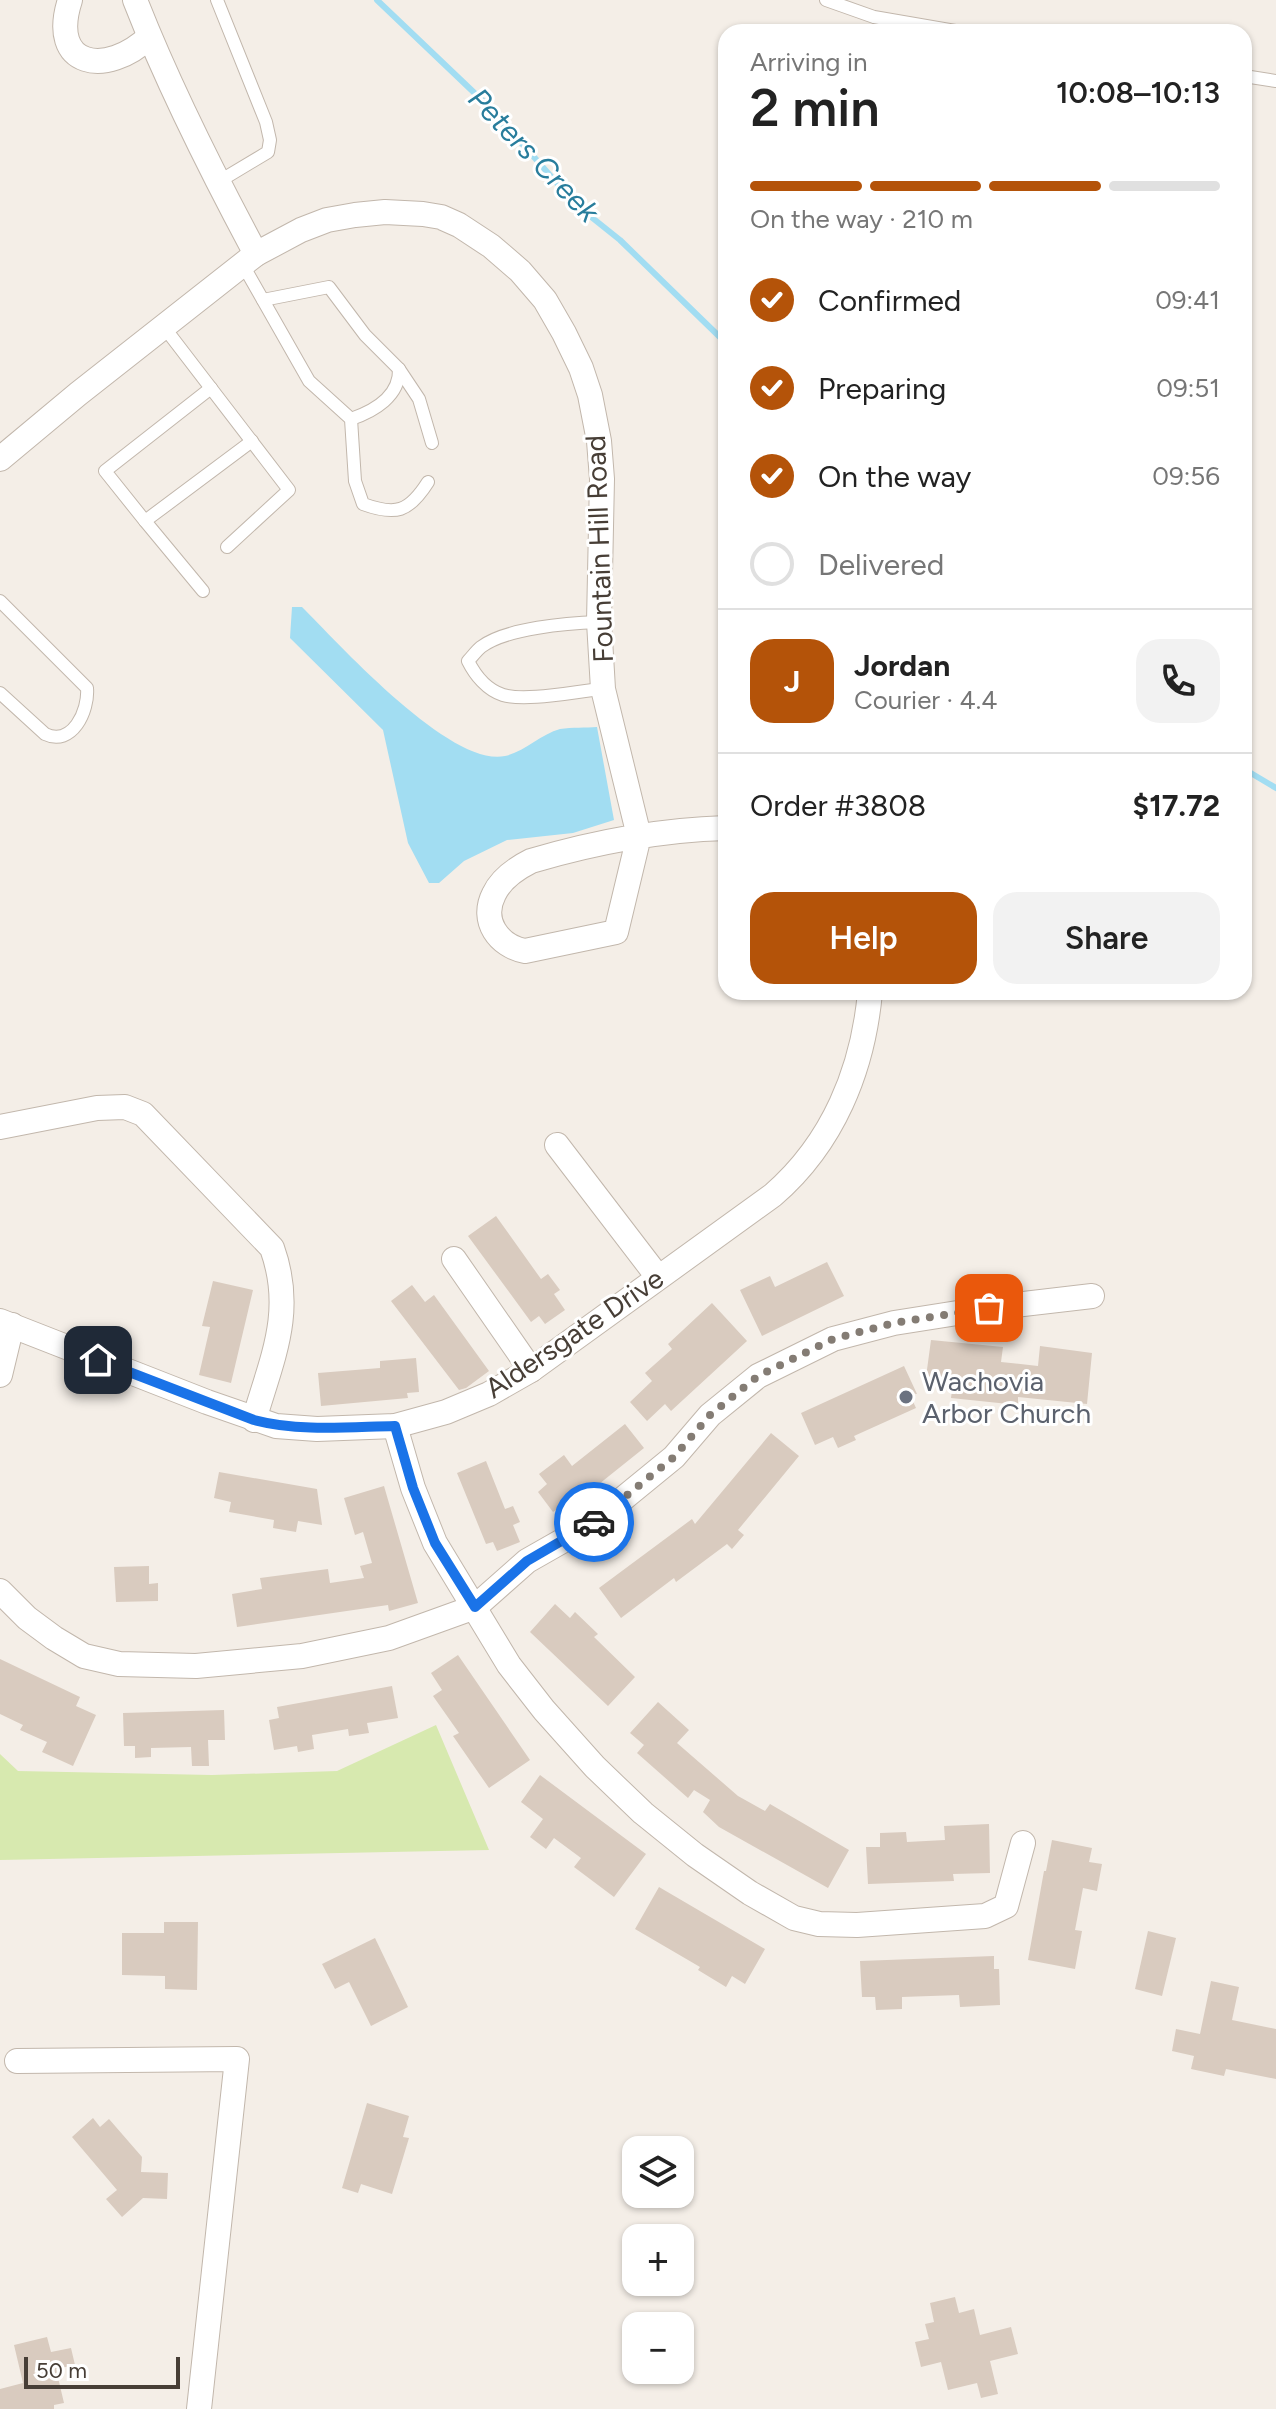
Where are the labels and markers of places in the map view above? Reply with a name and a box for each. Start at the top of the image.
pin [955,1274,1023,1342]
pin [64,1326,132,1394]
place label: Wachovia Arbor Church [922,1364,1091,1430]
marker: Wachovia Arbor Church [897,1388,915,1406]

